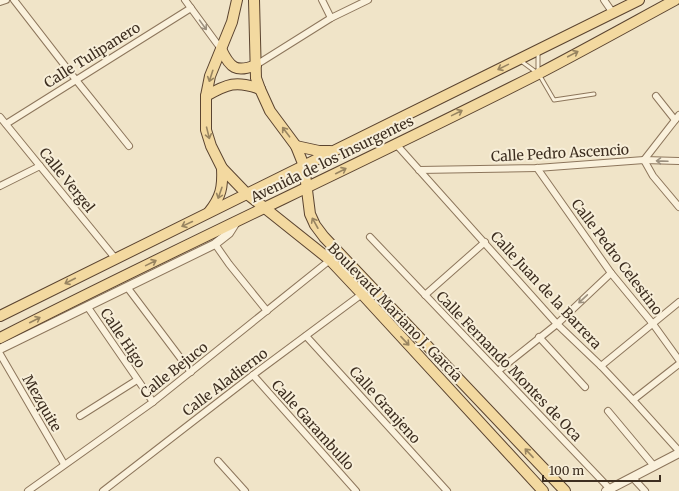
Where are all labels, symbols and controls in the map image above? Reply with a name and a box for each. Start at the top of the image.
street label: Calle Tulipanero [41,18,143,92]
one-way arrow [199,19,207,30]
one-way arrow [567,50,579,58]
one-way arrow [497,63,509,71]
one-way arrow [207,70,214,83]
one-way arrow [451,109,463,116]
street label: Avenida de los Insurgentes [247,112,417,207]
one-way arrow [204,126,212,139]
one-way arrow [281,126,290,137]
street label: Calle Pedro Ascencio [490,140,630,166]
street label: Calle Vergel [35,144,99,216]
one-way arrow [656,157,669,165]
one-way arrow [335,167,347,174]
one-way arrow [216,186,223,199]
street label: Calle Pedro Celestino [567,195,667,319]
one-way arrow [311,217,318,229]
one-way arrow [181,221,193,228]
street label: Calle Juan de la Barrera [487,227,606,353]
street label: Boulevard Mariano J. García [324,239,466,385]
one-way arrow [145,259,157,266]
one-way arrow [64,277,76,285]
street label: Calle Fernando Montes de Oca [432,287,586,445]
one-way arrow [578,295,588,304]
street label: Calle Higo [96,305,150,371]
one-way arrow [28,316,40,323]
one-way arrow [400,336,410,346]
street label: Calle Bejuco [137,338,211,402]
street label: Calle Aladierno [179,344,271,420]
street label: Calle Granjeno [346,363,424,447]
street label: Mezquite [19,371,65,435]
street label: Calle Garambullo [268,376,358,474]
one-way arrow [524,447,533,458]
scale bar [543,457,660,483]
text: 100 m [549,463,584,478]

